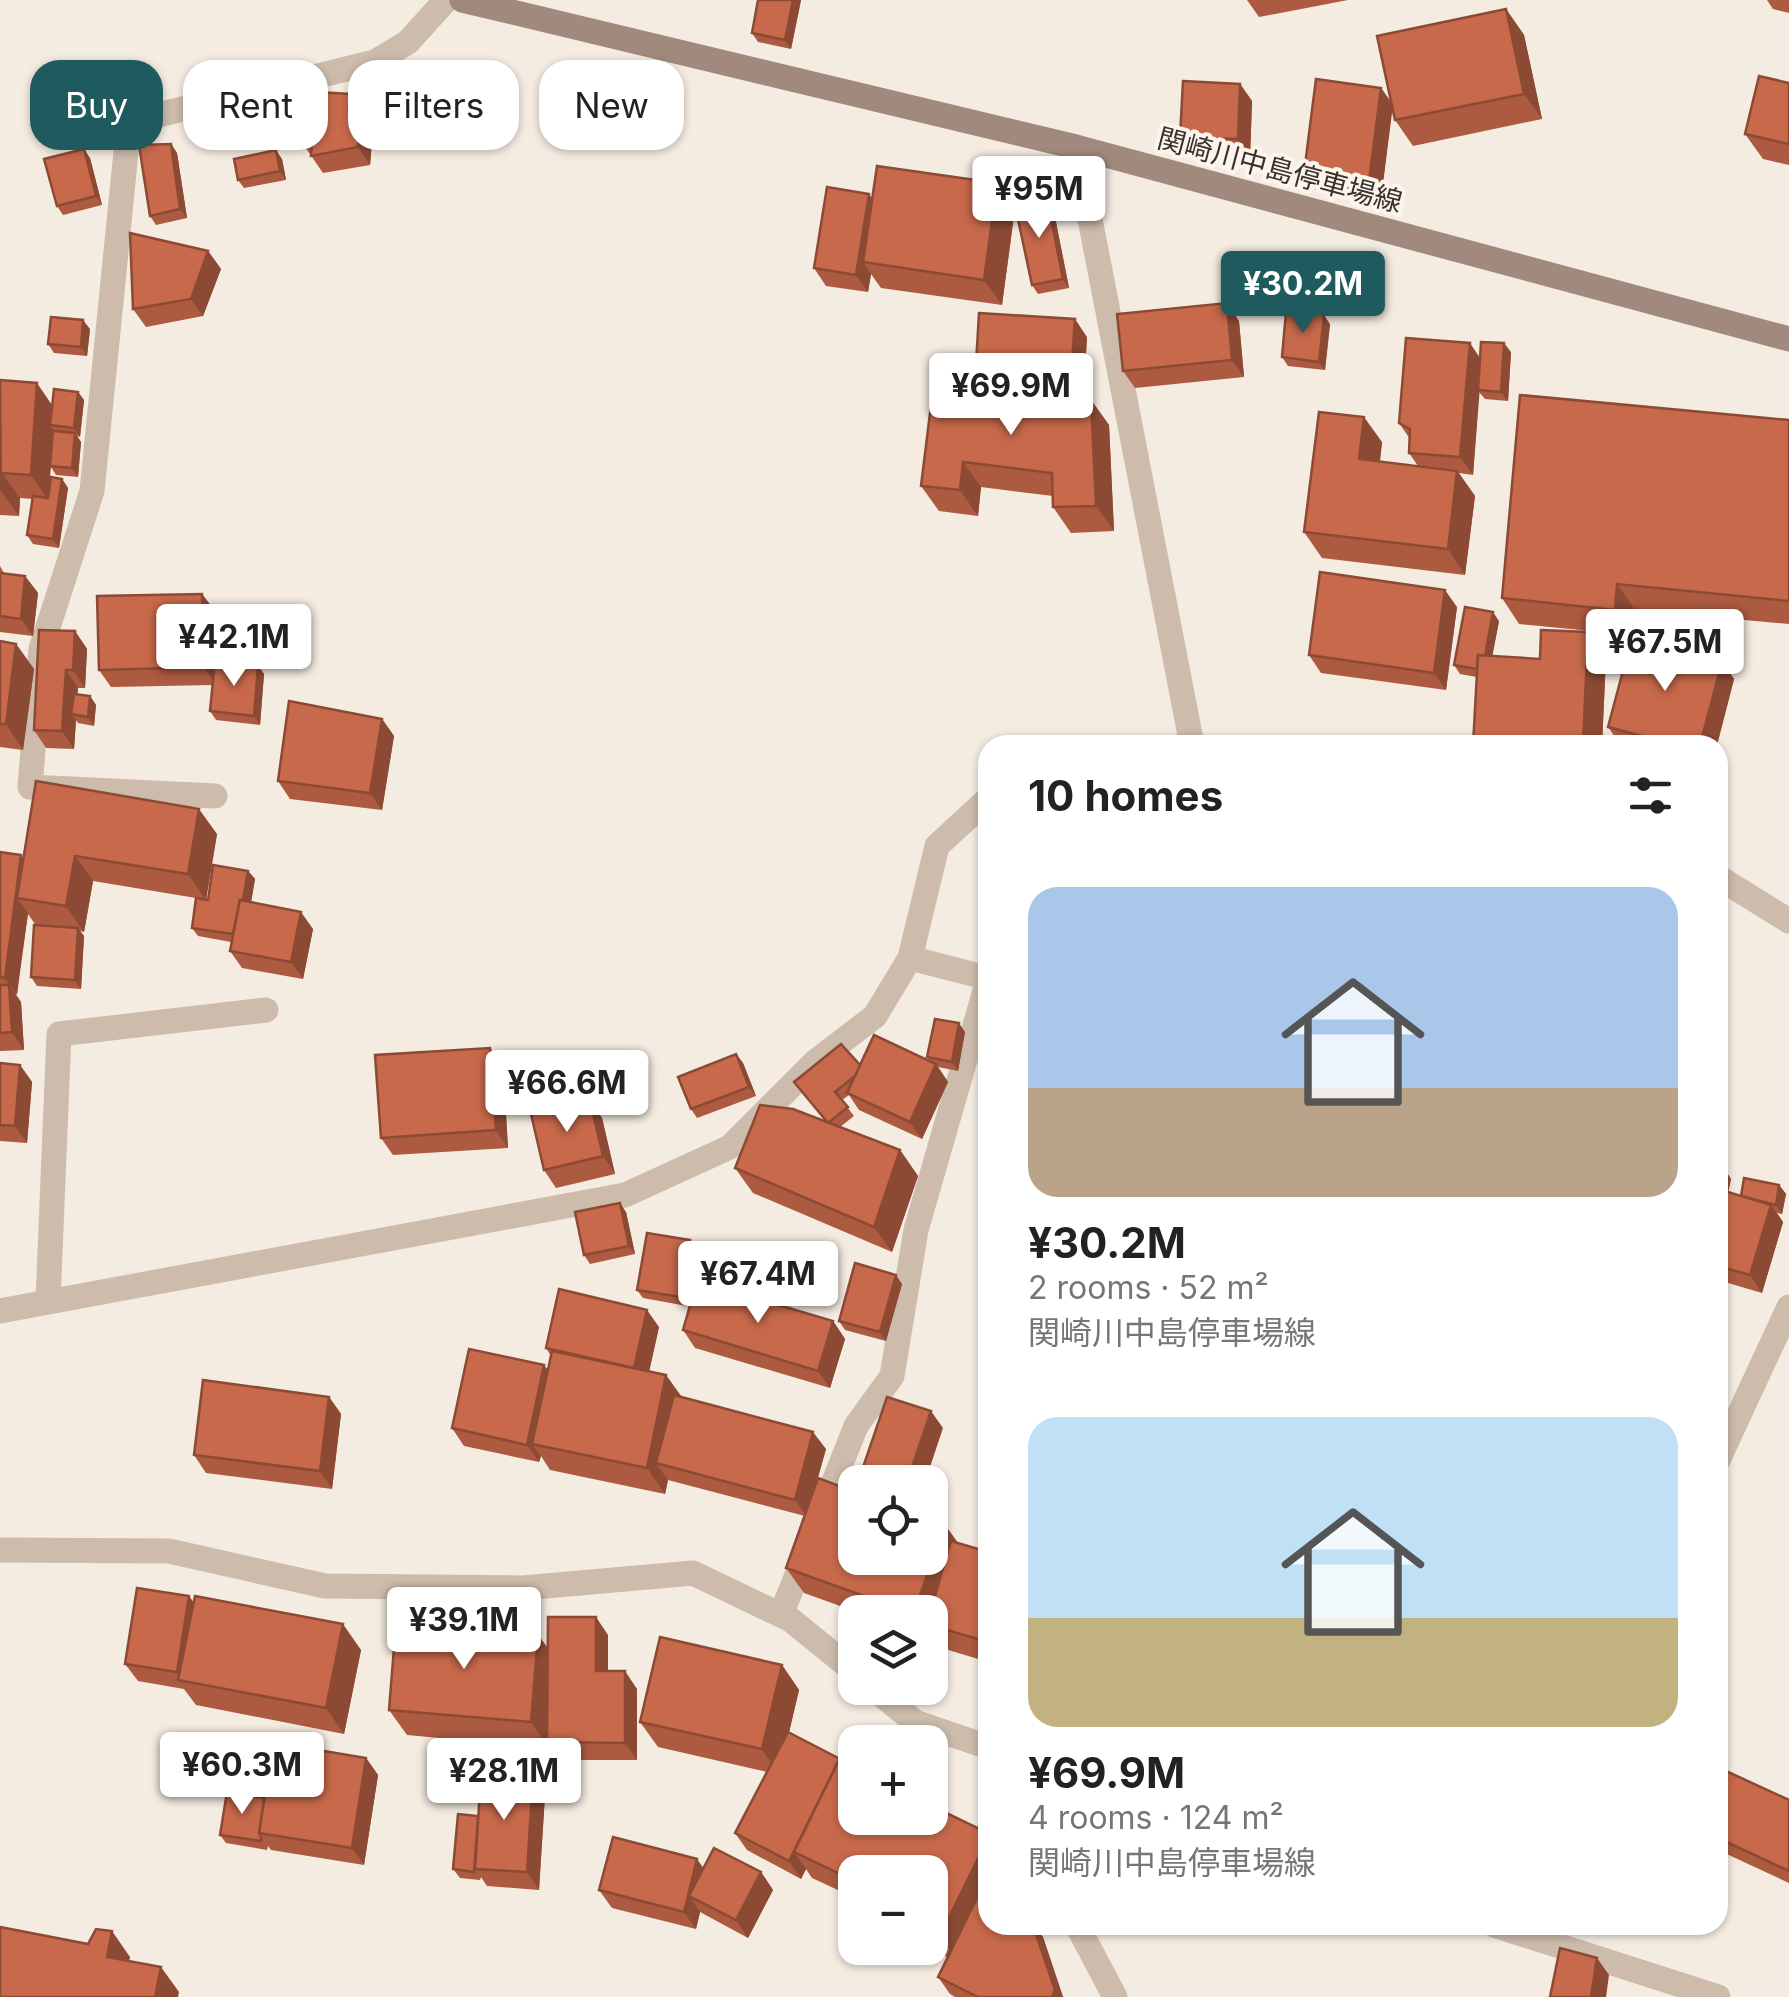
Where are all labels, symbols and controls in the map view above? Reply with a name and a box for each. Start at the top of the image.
chip: Buy [30,60,163,150]
chip: Rent [183,60,328,150]
chip: Filters [348,60,519,150]
chip: New [539,60,684,150]
street label: 関崎川中島停車場線 [1154,121,1406,219]
pin: ¥95M [980,156,1098,241]
text: ¥95M [994,169,1084,208]
pin: ¥30.2M [1222,251,1384,336]
text: ¥30.2M [1243,264,1363,303]
pin: ¥69.9M [930,353,1092,438]
text: ¥69.9M [951,366,1071,405]
pin: ¥42.1M [153,604,315,689]
pin: ¥67.5M [1584,609,1746,694]
text: ¥42.1M [178,617,290,656]
text: ¥67.5M [1608,622,1722,661]
icon: filters [1623,768,1678,823]
text: 10 homes [1028,770,1223,821]
icon: home [1263,952,1443,1132]
pin: ¥66.6M [486,1050,648,1135]
text: ¥66.6M [507,1063,627,1102]
text: ¥30.2M [1028,1217,1186,1268]
pin: ¥67.4M [677,1241,839,1326]
text: ¥67.4M [700,1254,816,1293]
text: 2 rooms · 52 m² [1028,1268,1269,1307]
text: 関崎川中島停車場線 [1028,1313,1316,1352]
map controls [838,1465,948,1965]
button: locate [838,1465,948,1575]
icon: home [1263,1482,1443,1662]
pin: ¥39.1M [383,1587,545,1672]
button: layers [838,1595,948,1705]
text: ¥39.1M [409,1600,519,1639]
button: + [838,1725,948,1835]
pin: ¥60.3M [161,1732,323,1817]
pin: ¥28.1M [423,1738,585,1823]
text: ¥60.3M [182,1745,302,1784]
text: ¥69.9M [1028,1747,1185,1798]
text: ¥28.1M [449,1751,559,1790]
text: 4 rooms · 124 m² [1028,1798,1284,1837]
text: 関崎川中島停車場線 [1028,1843,1316,1882]
button: − [838,1855,948,1965]

